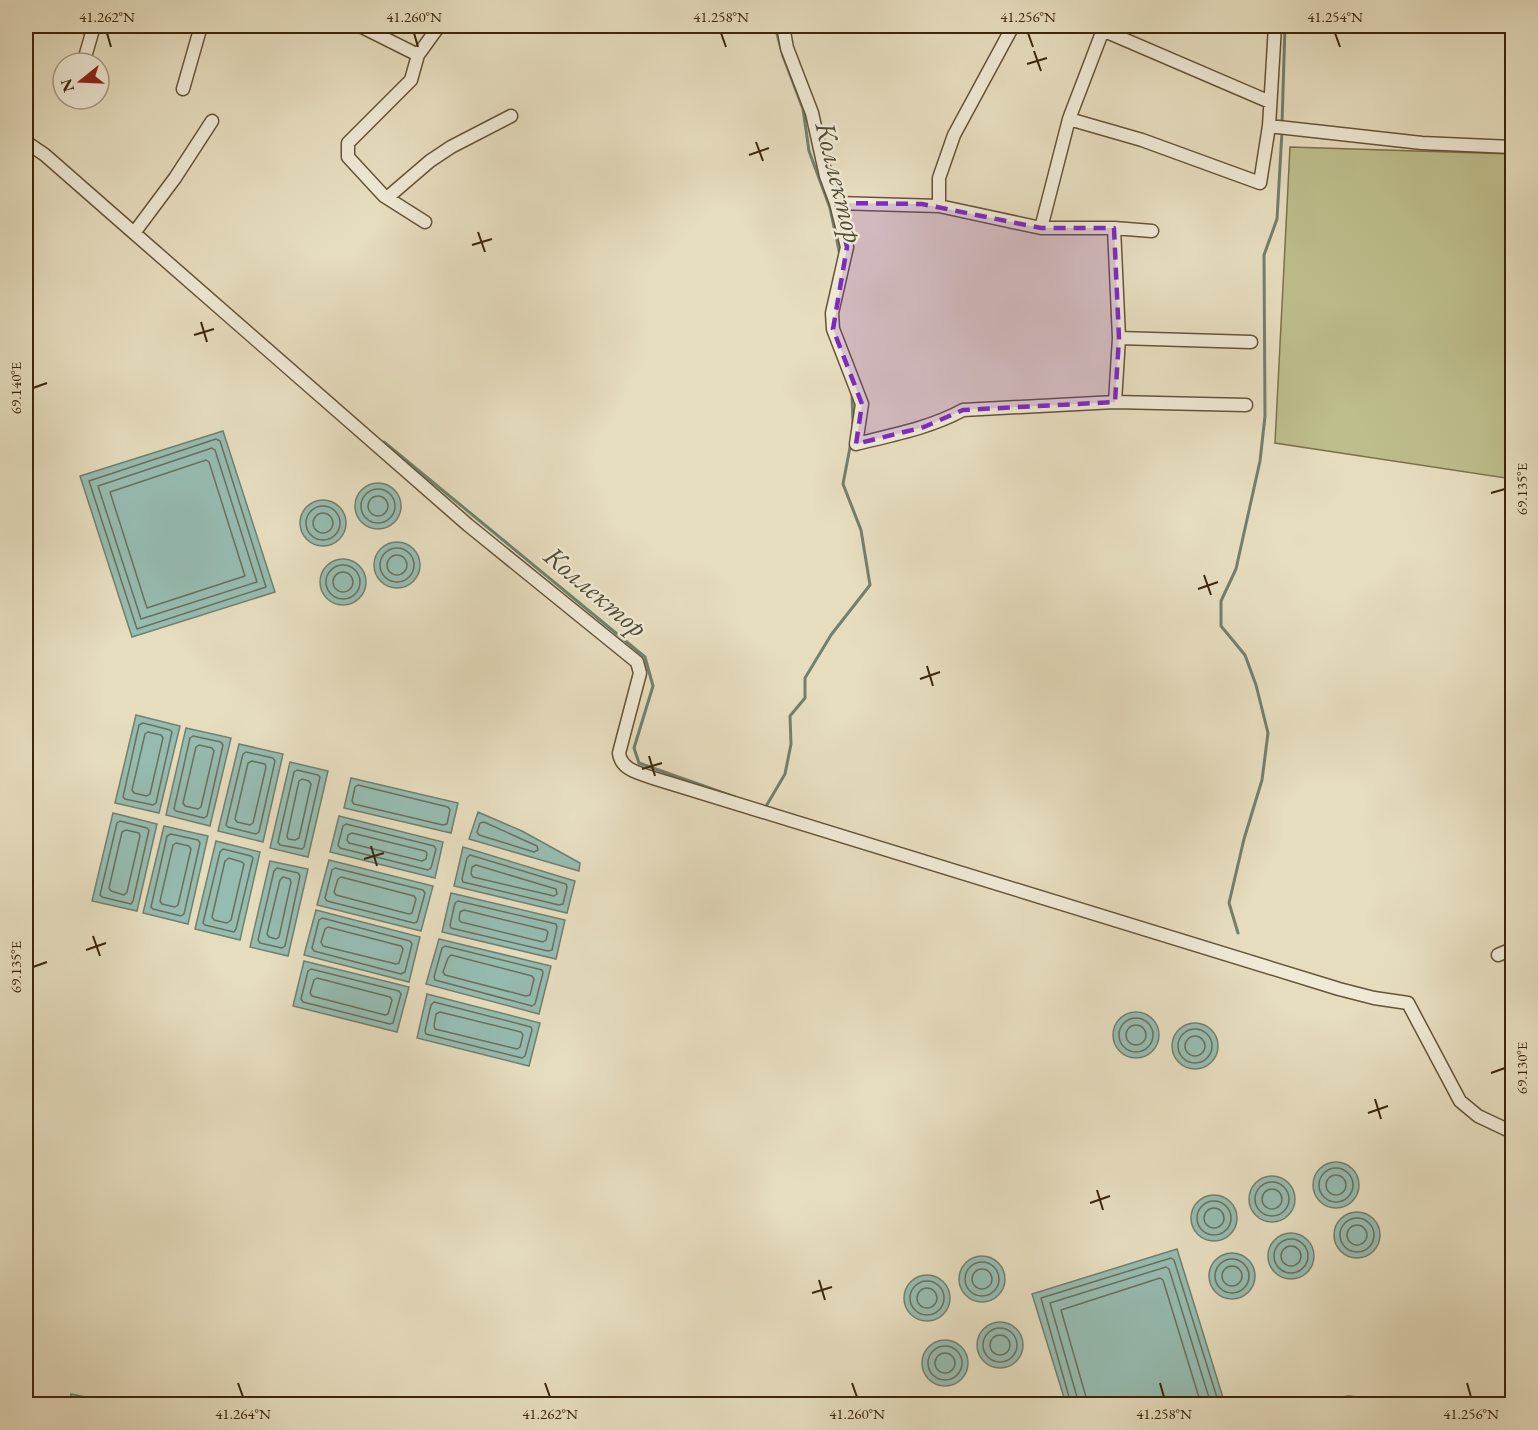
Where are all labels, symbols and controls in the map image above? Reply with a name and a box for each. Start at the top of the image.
text: 41.262°N [79,7,135,26]
text: 41.260°N [386,7,442,26]
text: 41.258°N [693,7,749,26]
text: 41.256°N [1000,7,1056,26]
text: 41.254°N [1307,7,1363,26]
north arrow [51,51,111,111]
text: N [55,76,79,95]
water label: Коллектор [807,117,873,247]
text: 69.140°E [6,361,25,414]
text: 69.135°E [1512,462,1531,515]
water label: Коллектор [536,537,655,645]
text: 69.135°E [6,940,25,993]
text: 69.130°E [1512,1041,1531,1094]
text: 41.264°N [215,1404,271,1423]
text: 41.262°N [522,1404,578,1423]
text: 41.260°N [829,1404,885,1423]
text: 41.258°N [1136,1404,1192,1423]
text: 41.256°N [1443,1404,1499,1423]

